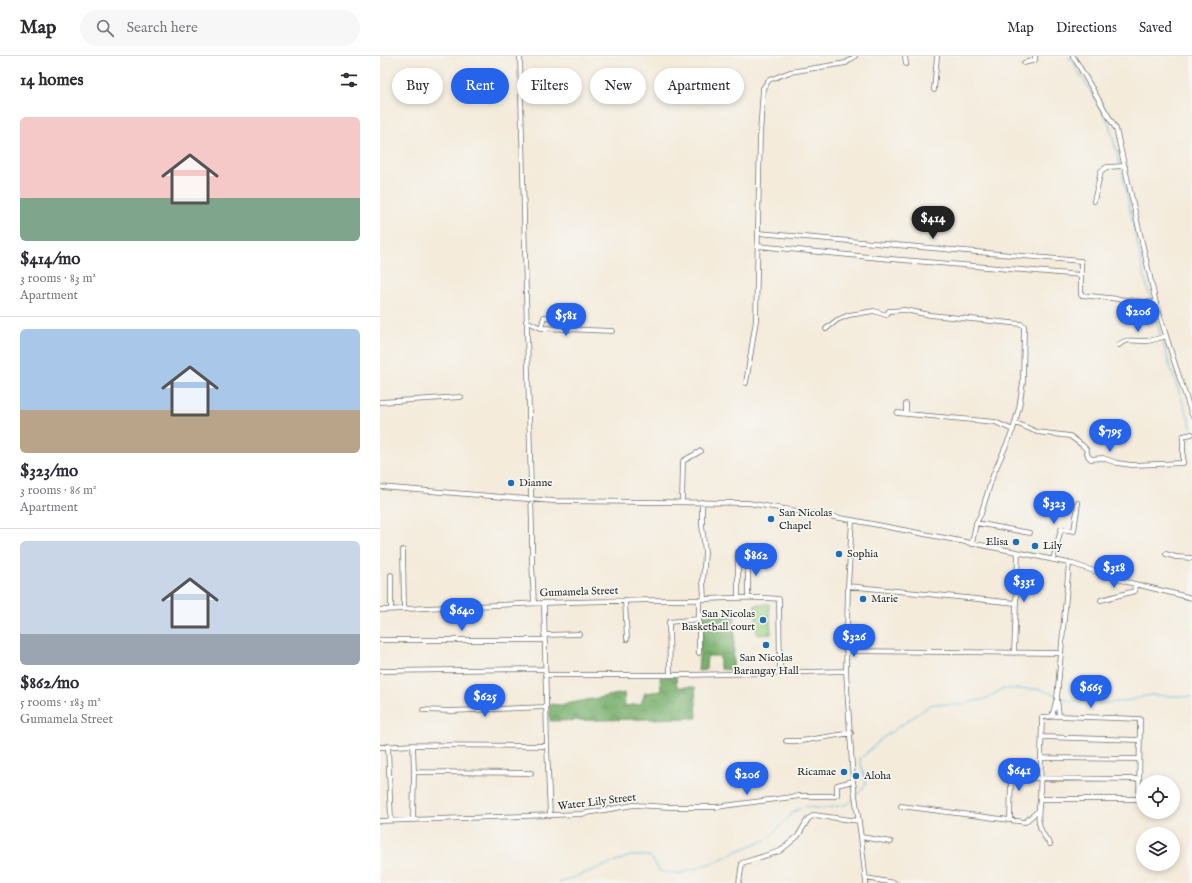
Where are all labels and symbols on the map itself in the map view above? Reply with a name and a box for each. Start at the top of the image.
pin: $414 [909,206,957,240]
pin: $206 [1114,299,1162,333]
pin: $581 [542,303,590,337]
pin: $795 [1086,419,1134,453]
place label: Dianne [519,476,552,490]
marker: Dianne [506,478,516,488]
pin: $323 [1030,491,1078,525]
place label: San Nicolas Chapel [779,506,832,533]
marker: San Nicolas Chapel [766,514,776,524]
place label: Elisa [986,535,1008,549]
marker: Elisa [1011,537,1021,547]
place label: Lily [1043,539,1063,553]
marker: Lily [1030,541,1040,551]
pin: $862 [732,543,780,577]
place label: Sophia [847,547,878,561]
marker: Sophia [834,549,844,559]
pin: $318 [1090,555,1138,589]
pin: $331 [1000,569,1048,603]
street label: Gumamela Street [539,584,619,600]
place label: Marie [871,592,898,606]
marker: Marie [858,594,868,604]
pin: $640 [438,598,486,632]
place label: San Nicolas Basketball court [681,607,755,634]
marker: San Nicolas Basketball court [758,615,768,625]
pin: $326 [830,624,878,658]
marker: San Nicolas Barangay Hall [761,640,771,650]
place label: San Nicolas Barangay Hall [733,651,799,678]
pin: $665 [1067,675,1115,709]
pin: $625 [461,684,509,718]
pin: $641 [995,758,1043,792]
pin: $206 [723,762,771,796]
place label: Ricamae [797,765,836,779]
marker: Ricamae [839,767,849,777]
place label: Aloha [863,769,891,783]
marker: Aloha [851,771,861,781]
street label: Water Lily Street [557,790,637,814]

